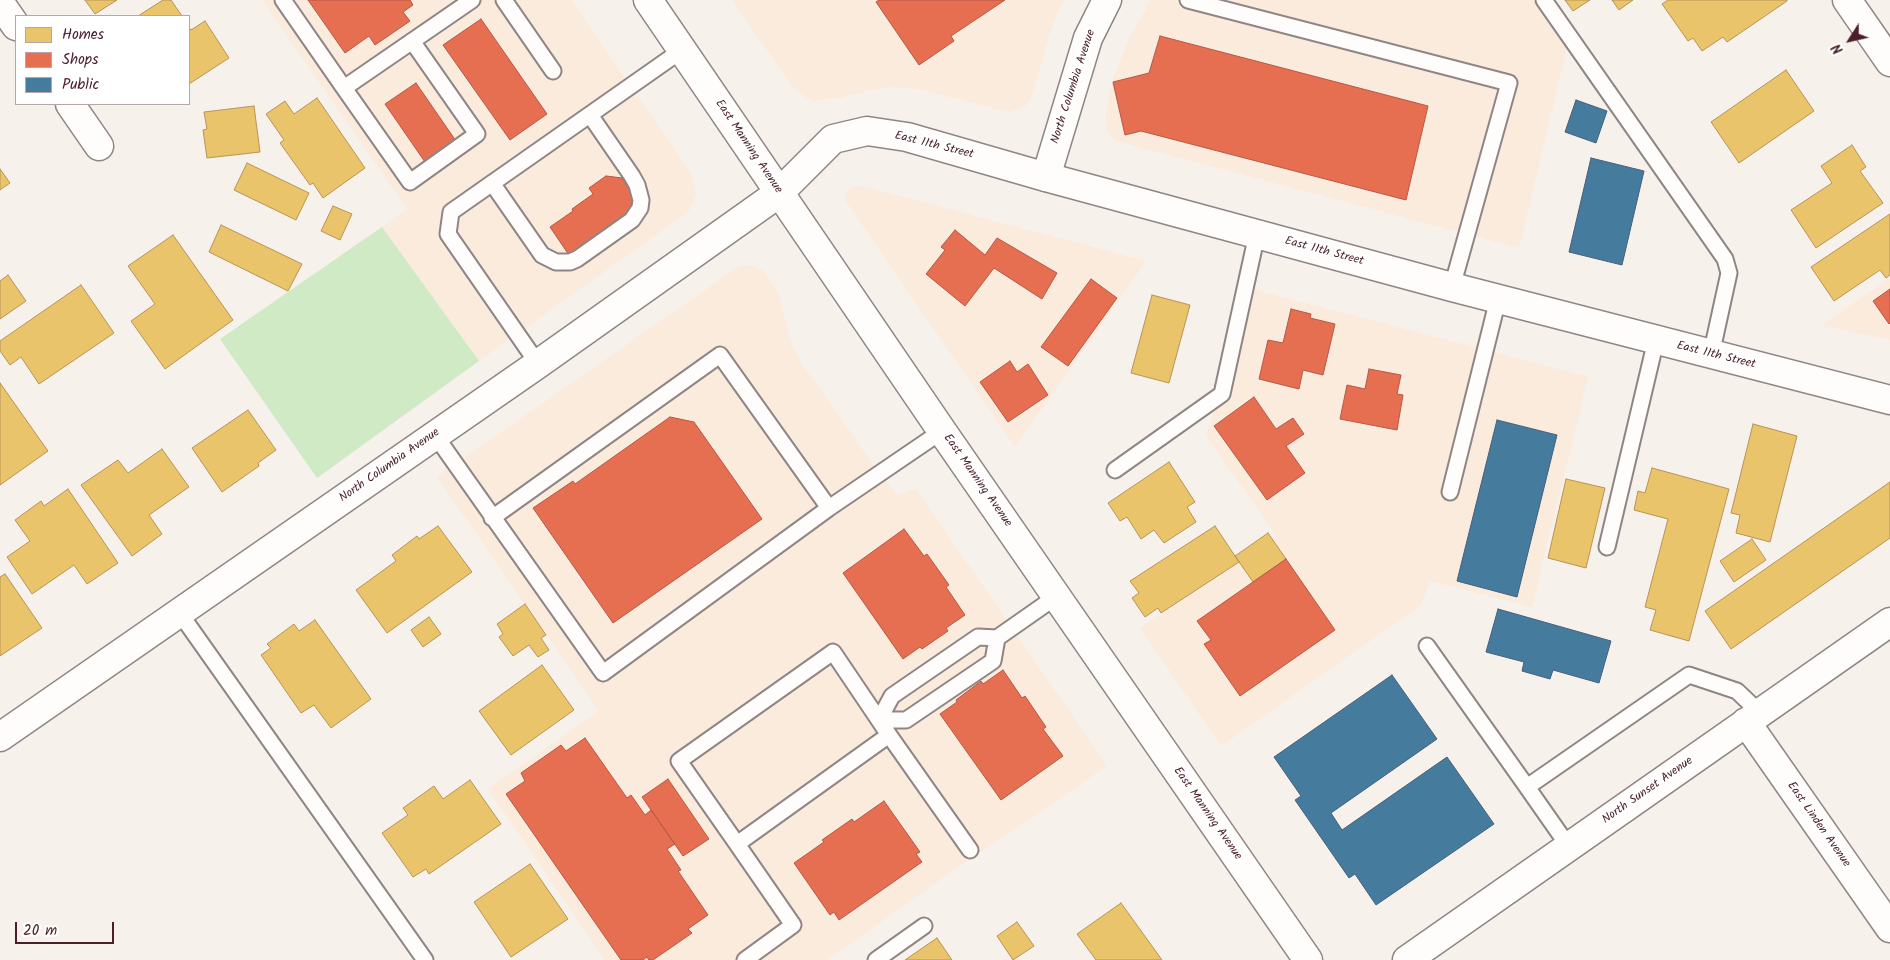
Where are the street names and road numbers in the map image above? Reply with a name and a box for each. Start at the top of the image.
street label: North Columbia Avenue [1049,28,1099,146]
street label: East Manning Avenue [711,97,785,197]
street label: East 11th Street [893,129,975,163]
street label: East 11th Street [1283,235,1365,269]
street label: East 11th Street [1675,339,1757,373]
street label: North Columbia Avenue [337,426,443,506]
street label: East Manning Avenue [939,432,1015,530]
street label: North Sunset Avenue [1600,754,1696,828]
street label: East Manning Avenue [1169,765,1245,863]
street label: East Linden Avenue [1783,780,1853,870]

